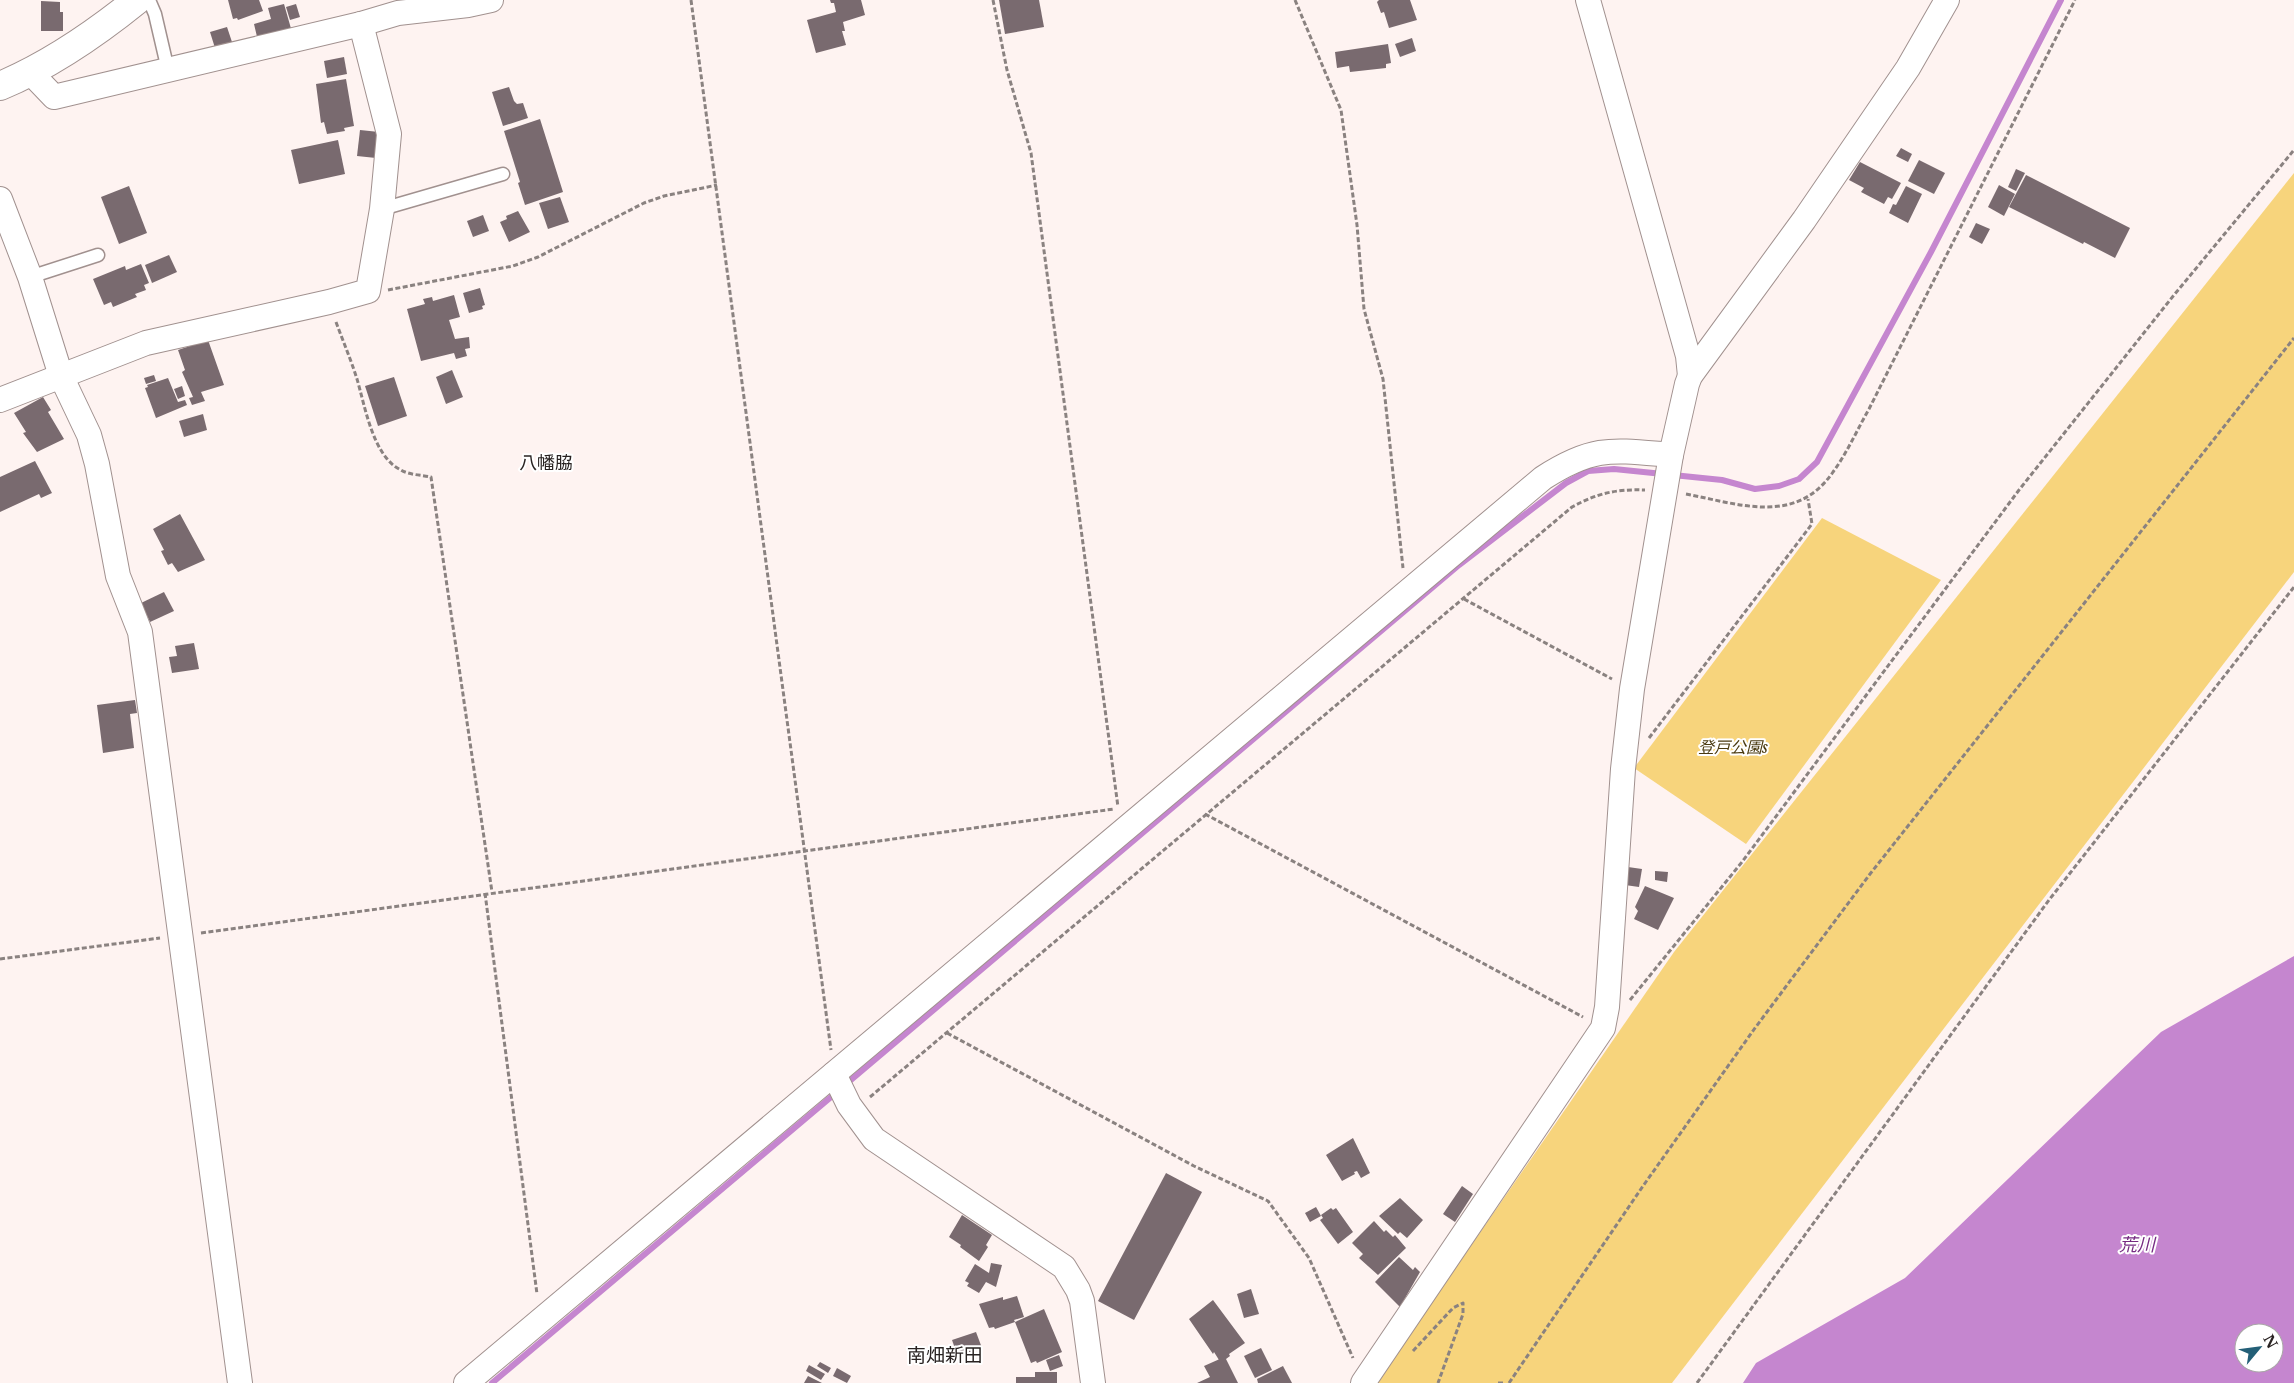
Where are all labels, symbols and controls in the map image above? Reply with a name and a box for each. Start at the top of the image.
district label: 八幡脇 [519,452,573,474]
park label: 登戸公園s [1698,737,1768,757]
water label: 荒川 [2119,1234,2157,1256]
north arrow [2234,1323,2284,1373]
text: N [2259,1332,2281,1352]
district label: 南畑新田 [907,1344,983,1367]

